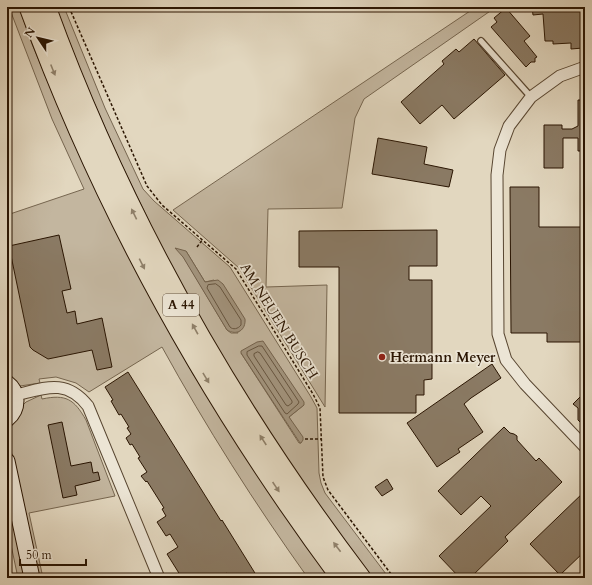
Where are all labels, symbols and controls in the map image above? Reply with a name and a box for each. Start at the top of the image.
north arrow [18,18,58,58]
text: N [21,24,39,41]
one-way arrow [51,64,57,76]
one-way arrow [131,209,137,220]
one-way arrow [139,258,145,270]
street label: AM NEUEN BUSCH [236,259,323,383]
road number: A 44 [163,294,199,316]
one-way arrow [192,323,199,335]
place label: Hermann Meyer [390,348,496,367]
marker: Hermann Meyer [377,352,387,362]
one-way arrow [202,372,209,383]
one-way arrow [259,435,267,445]
one-way arrow [272,482,280,492]
scale bar [20,541,86,567]
one-way arrow [333,541,341,552]
text: 50 m [26,547,53,563]

